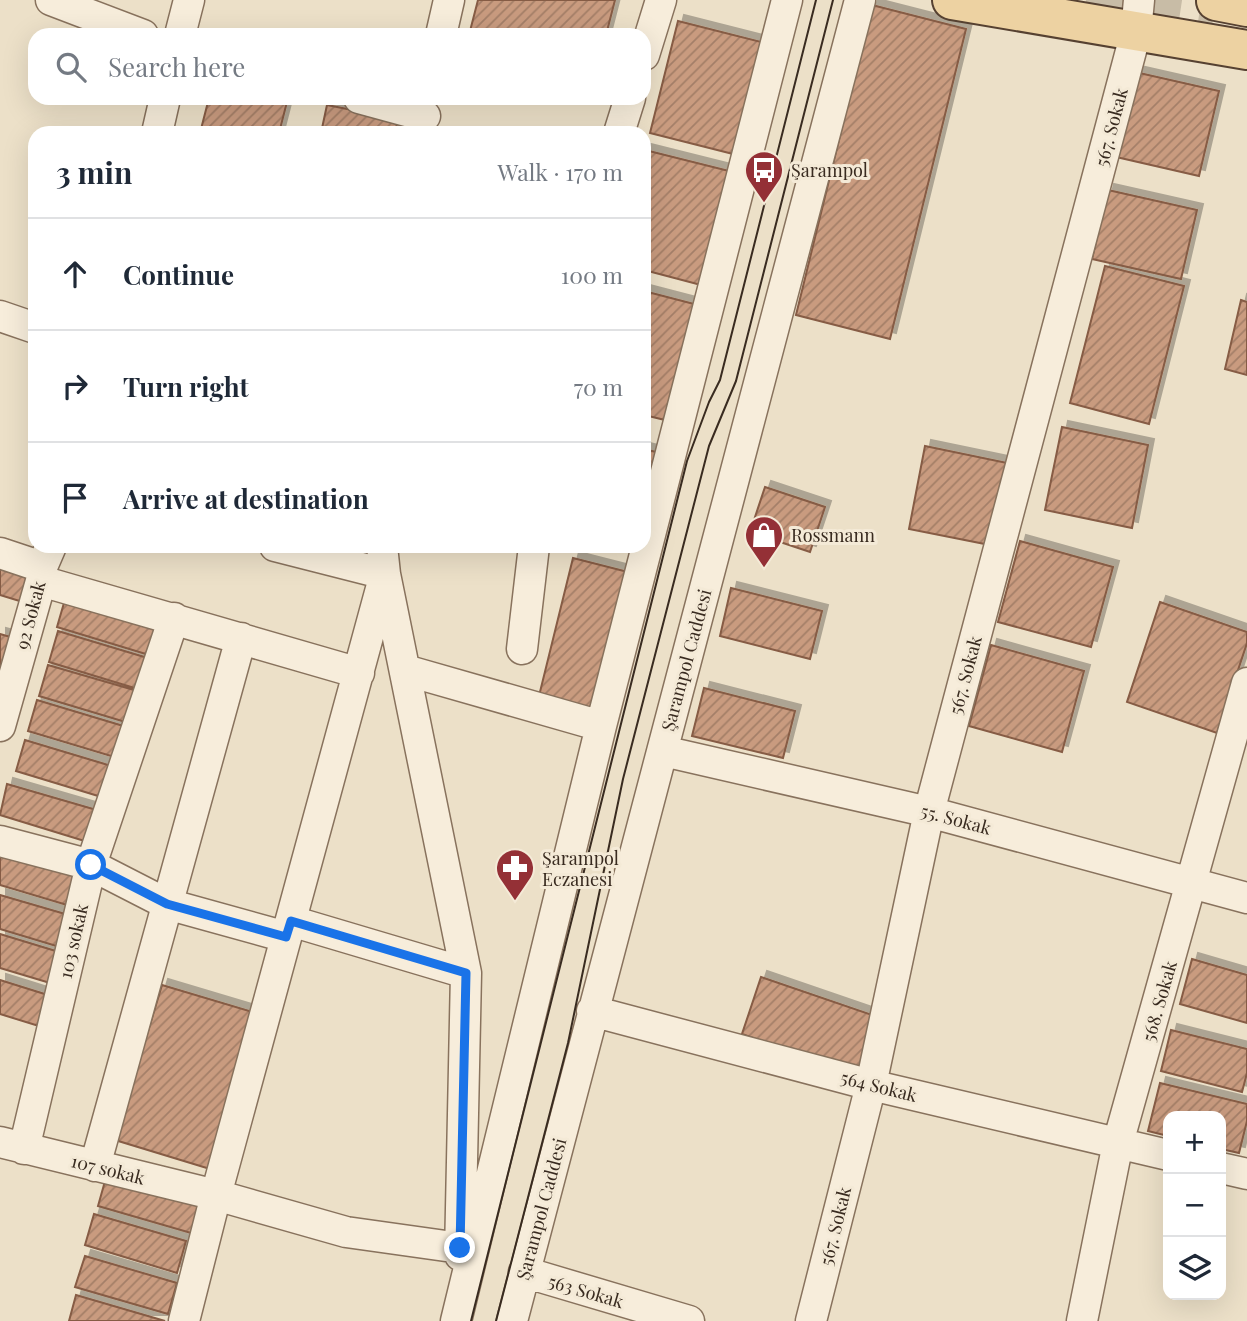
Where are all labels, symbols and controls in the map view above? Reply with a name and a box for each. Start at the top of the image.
search box [28,28,651,105]
icon: search [52,48,90,86]
text: Search here [108,49,245,84]
street label: 567. Sokak [1089,85,1133,169]
bus stop icon: Şarampol [743,149,785,204]
text: 3 min [56,152,132,192]
text: Walk · 170 m [498,156,623,187]
place label: Şarampol [791,158,868,182]
icon: ahead [56,255,94,293]
text: Continue [123,257,234,292]
text: 100 m [561,259,623,290]
icon: right [56,367,94,405]
text: Turn right [123,369,249,404]
text: 70 m [574,371,623,402]
icon: arrive [56,479,94,517]
text: Arrive at destination [123,481,369,516]
shop icon: Rossmann [743,514,785,569]
place label: Rossmann [791,523,875,547]
street label: 92 Sokak [9,578,51,652]
street label: Şarampol Caddesi [656,586,716,734]
street label: 567. Sokak [943,633,987,717]
street label: 55. Sokak [918,798,994,840]
place label: Şarampol Eczanesi [542,846,619,891]
pharmacy icon: Şarampol Eczanesi [494,847,536,902]
route start [75,849,106,880]
street label: 103 sokak [53,901,93,981]
street label: 568. Sokak [1136,958,1182,1044]
street label: 564 Sokak [838,1065,920,1107]
map controls [1163,1111,1226,1300]
button: + [1163,1111,1226,1174]
street label: Şarampol Caddesi [511,1135,571,1283]
street label: 107 sokak [69,1148,148,1190]
button: − [1163,1174,1226,1237]
street label: 567. Sokak [814,1184,856,1268]
route end [444,1232,475,1263]
button: layers [1163,1237,1226,1300]
street label: 563 Sokak [546,1269,627,1313]

